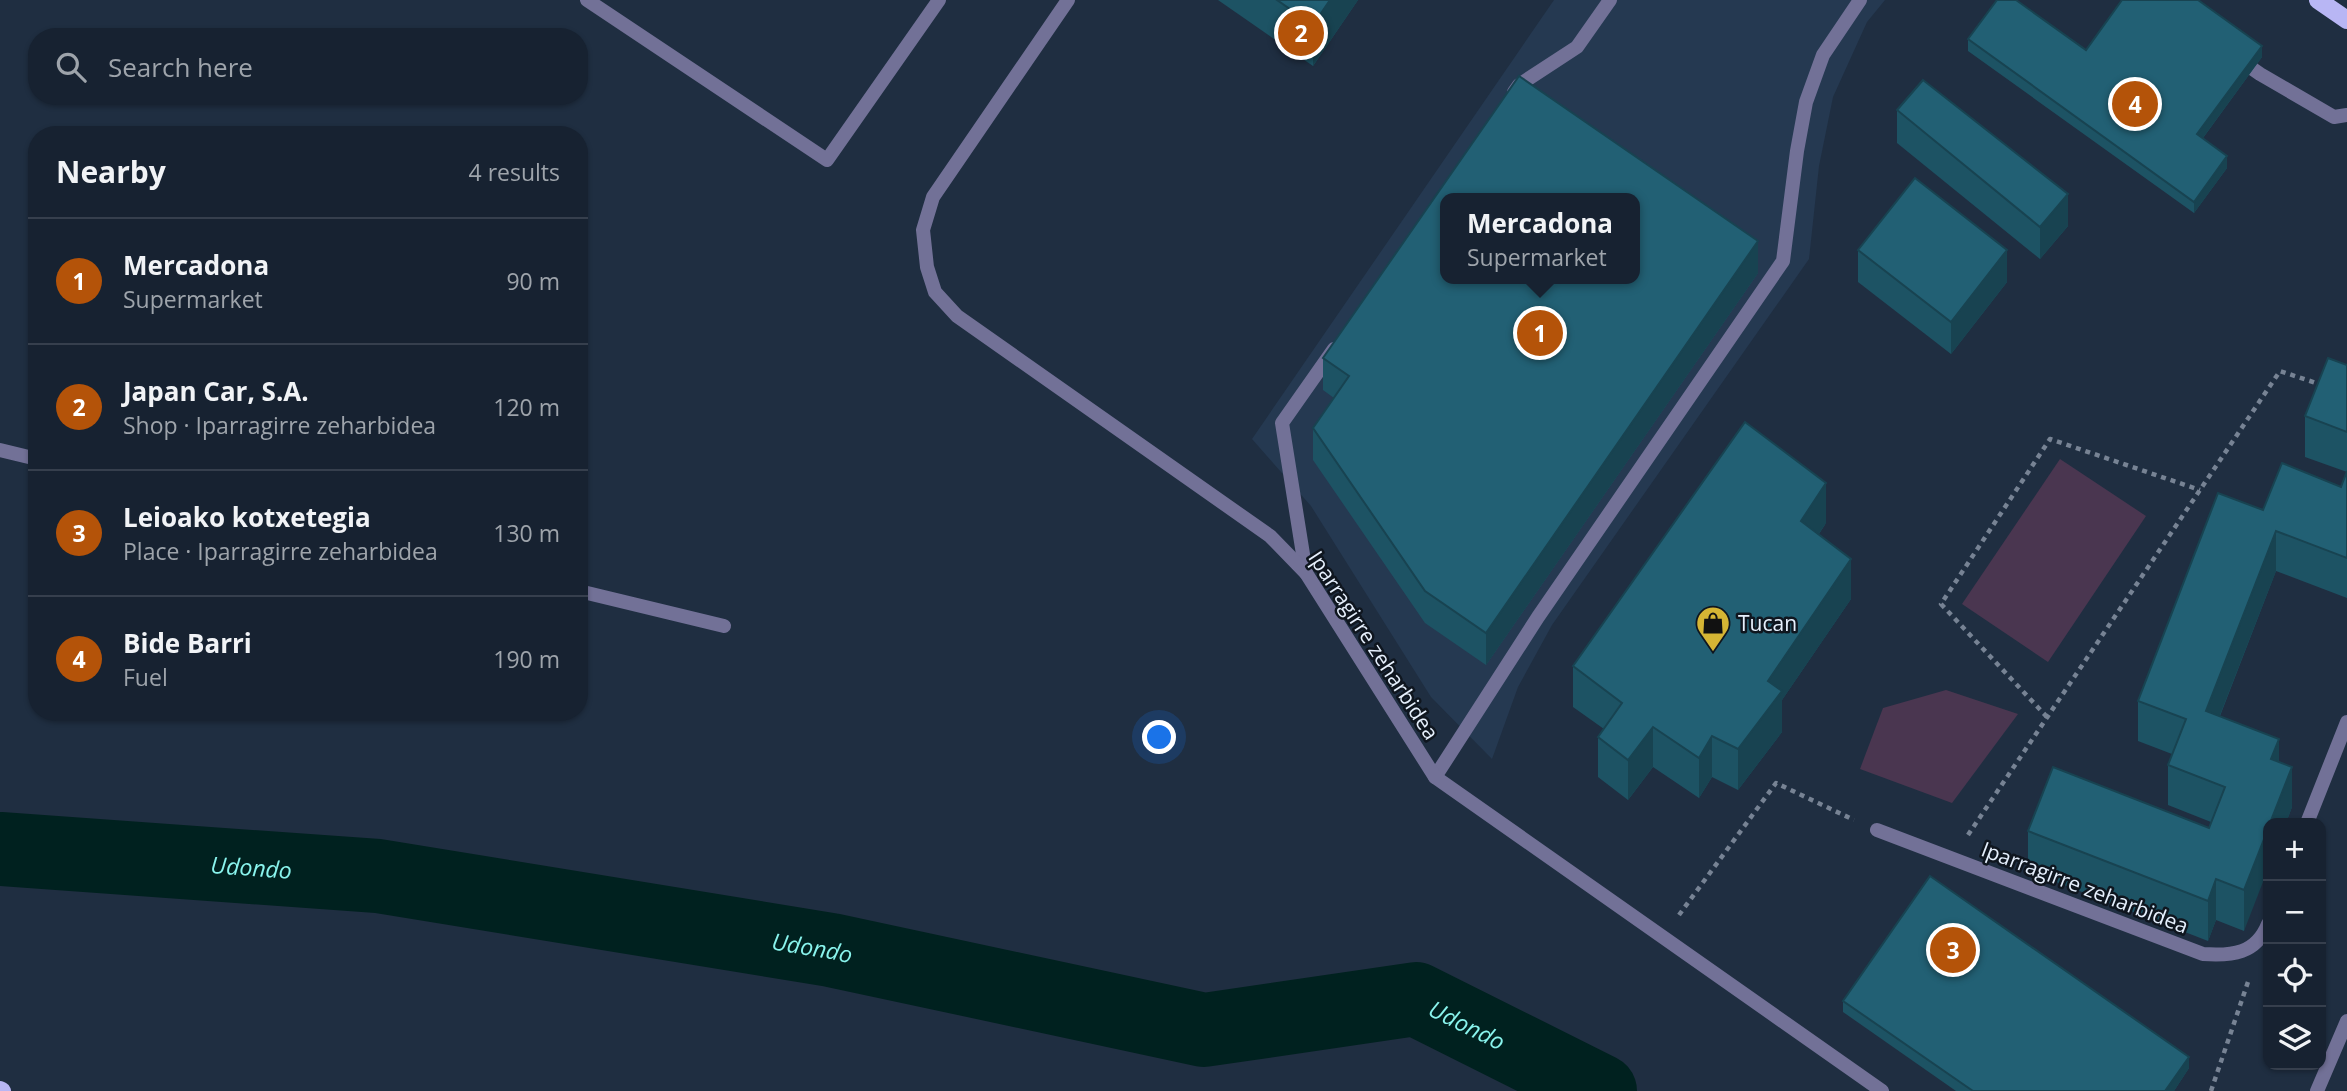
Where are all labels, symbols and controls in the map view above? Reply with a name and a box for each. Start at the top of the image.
pin: 2 [1278,7,1324,59]
search box [28,28,588,105]
icon: search [52,48,90,86]
text: Search here [108,49,253,85]
pin: 4 [2112,78,2158,130]
text: Nearby [56,151,166,192]
text: 4 results [469,156,560,188]
popup [1440,193,1640,284]
text: Mercadona [1467,205,1613,241]
text: Supermarket [1467,241,1607,273]
text: Mercadona [123,247,269,283]
text: 1 [72,265,86,297]
text: 90 m [506,265,560,297]
text: Supermarket [123,283,263,315]
pin: 1 [1517,307,1563,359]
text: Japan Car, S.A. [123,373,309,409]
text: 2 [72,391,86,423]
text: 120 m [493,391,560,423]
text: Shop · Iparragirre zeharbidea [123,409,436,441]
text: Leioako kotxetegia [123,499,371,535]
text: 3 [72,517,86,549]
text: 130 m [493,517,560,549]
text: Place · Iparragirre zeharbidea [123,535,438,567]
street label: Iparragirre zeharbidea [1302,545,1446,745]
shop icon: Tucan [1694,604,1732,653]
place label: Tucan [1738,609,1797,637]
text: Bide Barri [123,625,252,661]
text: 4 [72,643,86,675]
text: 190 m [493,643,560,675]
text: Fuel [123,661,168,693]
your location [1142,720,1176,754]
map controls [2263,818,2326,1070]
button: + [2263,818,2326,881]
street label: Iparragirre zeharbidea [1977,835,2193,939]
water label: Udondo [210,848,293,886]
button: − [2263,881,2326,944]
pin: 3 [1930,924,1976,976]
water label: Udondo [770,925,856,970]
button: locate [2263,944,2326,1007]
water label: Udondo [1424,992,1511,1057]
button: layers [2263,1007,2326,1070]

